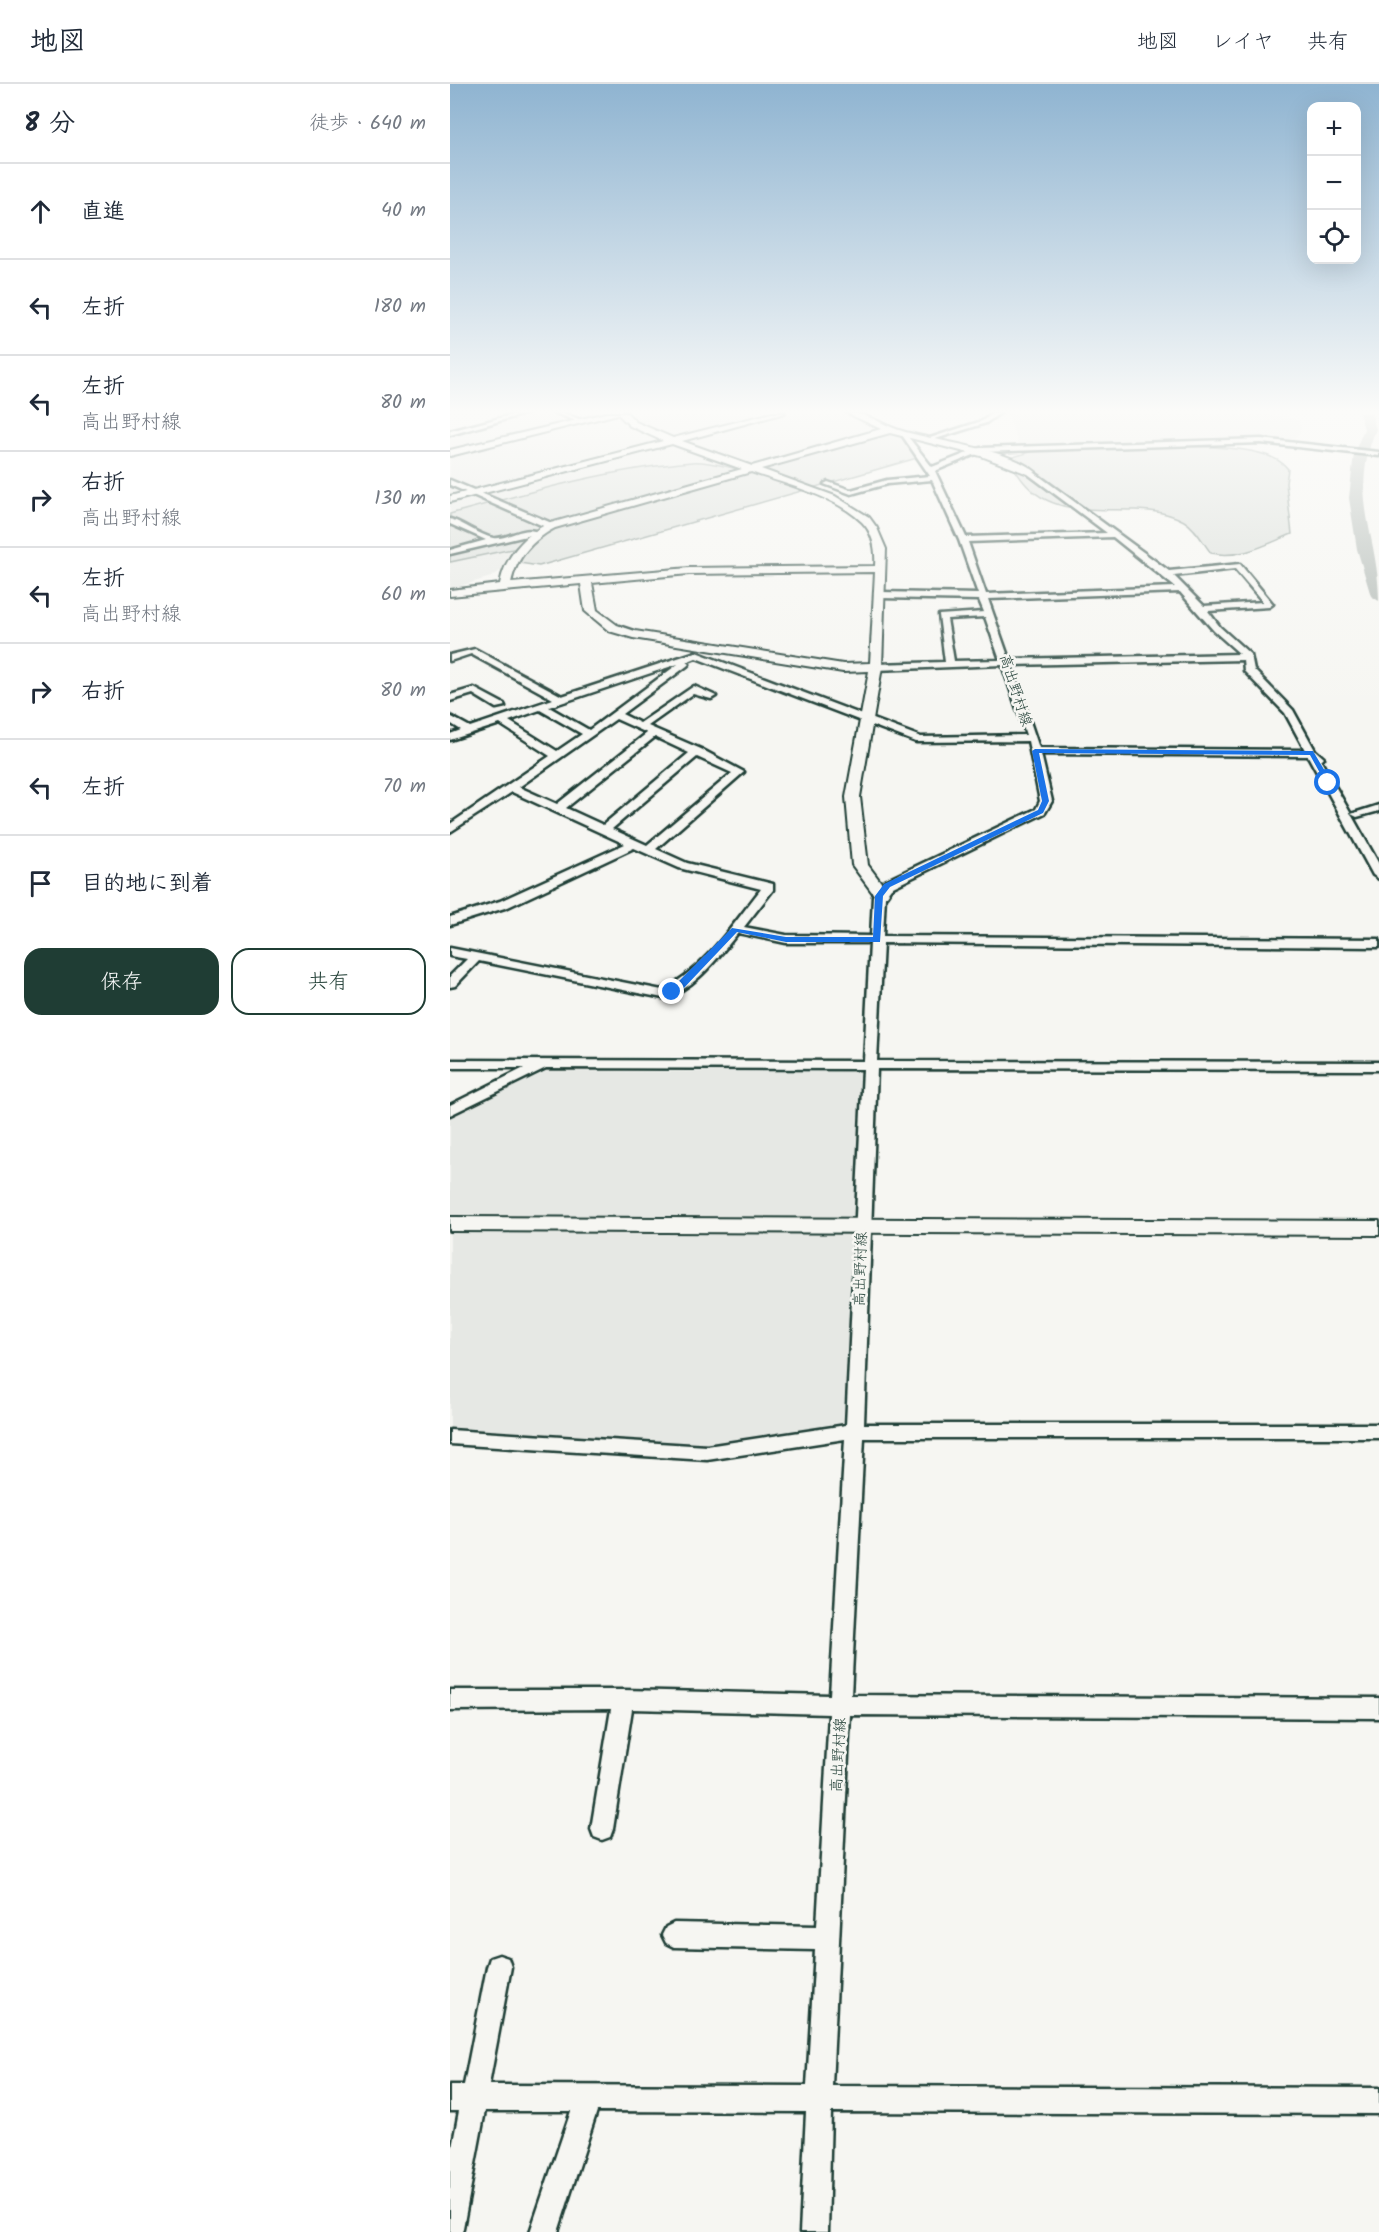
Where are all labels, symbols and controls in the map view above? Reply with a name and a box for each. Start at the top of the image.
text: 地図 [30,20,86,65]
text: 地図 [1137,26,1179,59]
text: レイヤ [1212,26,1274,59]
text: 共有 [1307,26,1349,59]
map controls [1307,102,1361,264]
button: + [1307,102,1361,156]
text: 8 分 [24,103,75,145]
text: 徒歩 · 640 m [309,108,426,140]
button: − [1307,156,1361,210]
icon: ahead [24,195,57,228]
text: 直進 [81,195,125,230]
text: 40 m [381,195,426,227]
button: locate [1307,210,1361,264]
icon: left [24,291,57,324]
text: 左折 [81,291,125,326]
text: 180 m [374,291,426,323]
text: 左折 [81,370,125,405]
icon: left [24,387,57,420]
text: 80 m [380,387,426,419]
text: 高出野村線 [81,407,181,439]
text: 右折 [81,466,125,501]
icon: right [24,483,57,516]
text: 130 m [374,483,426,515]
text: 高出野村線 [81,503,181,535]
text: 左折 [81,562,125,597]
icon: left [24,579,57,612]
text: 60 m [381,579,426,611]
text: 高出野村線 [81,599,181,631]
street label: 高出野村線 [992,651,1038,730]
icon: right [24,675,57,708]
text: 右折 [81,675,125,710]
text: 80 m [380,675,426,707]
route start [1314,769,1340,795]
icon: left [24,771,57,804]
text: 左折 [81,771,125,806]
text: 70 m [383,771,426,803]
icon: arrive [24,867,57,900]
text: 目的地に到着 [81,867,213,902]
button: 保存 [24,948,219,1015]
button: 共有 [231,948,426,1015]
route end [658,978,684,1004]
street label: 高出野村線 [848,1231,874,1307]
street label: 高出野村線 [825,1717,853,1793]

